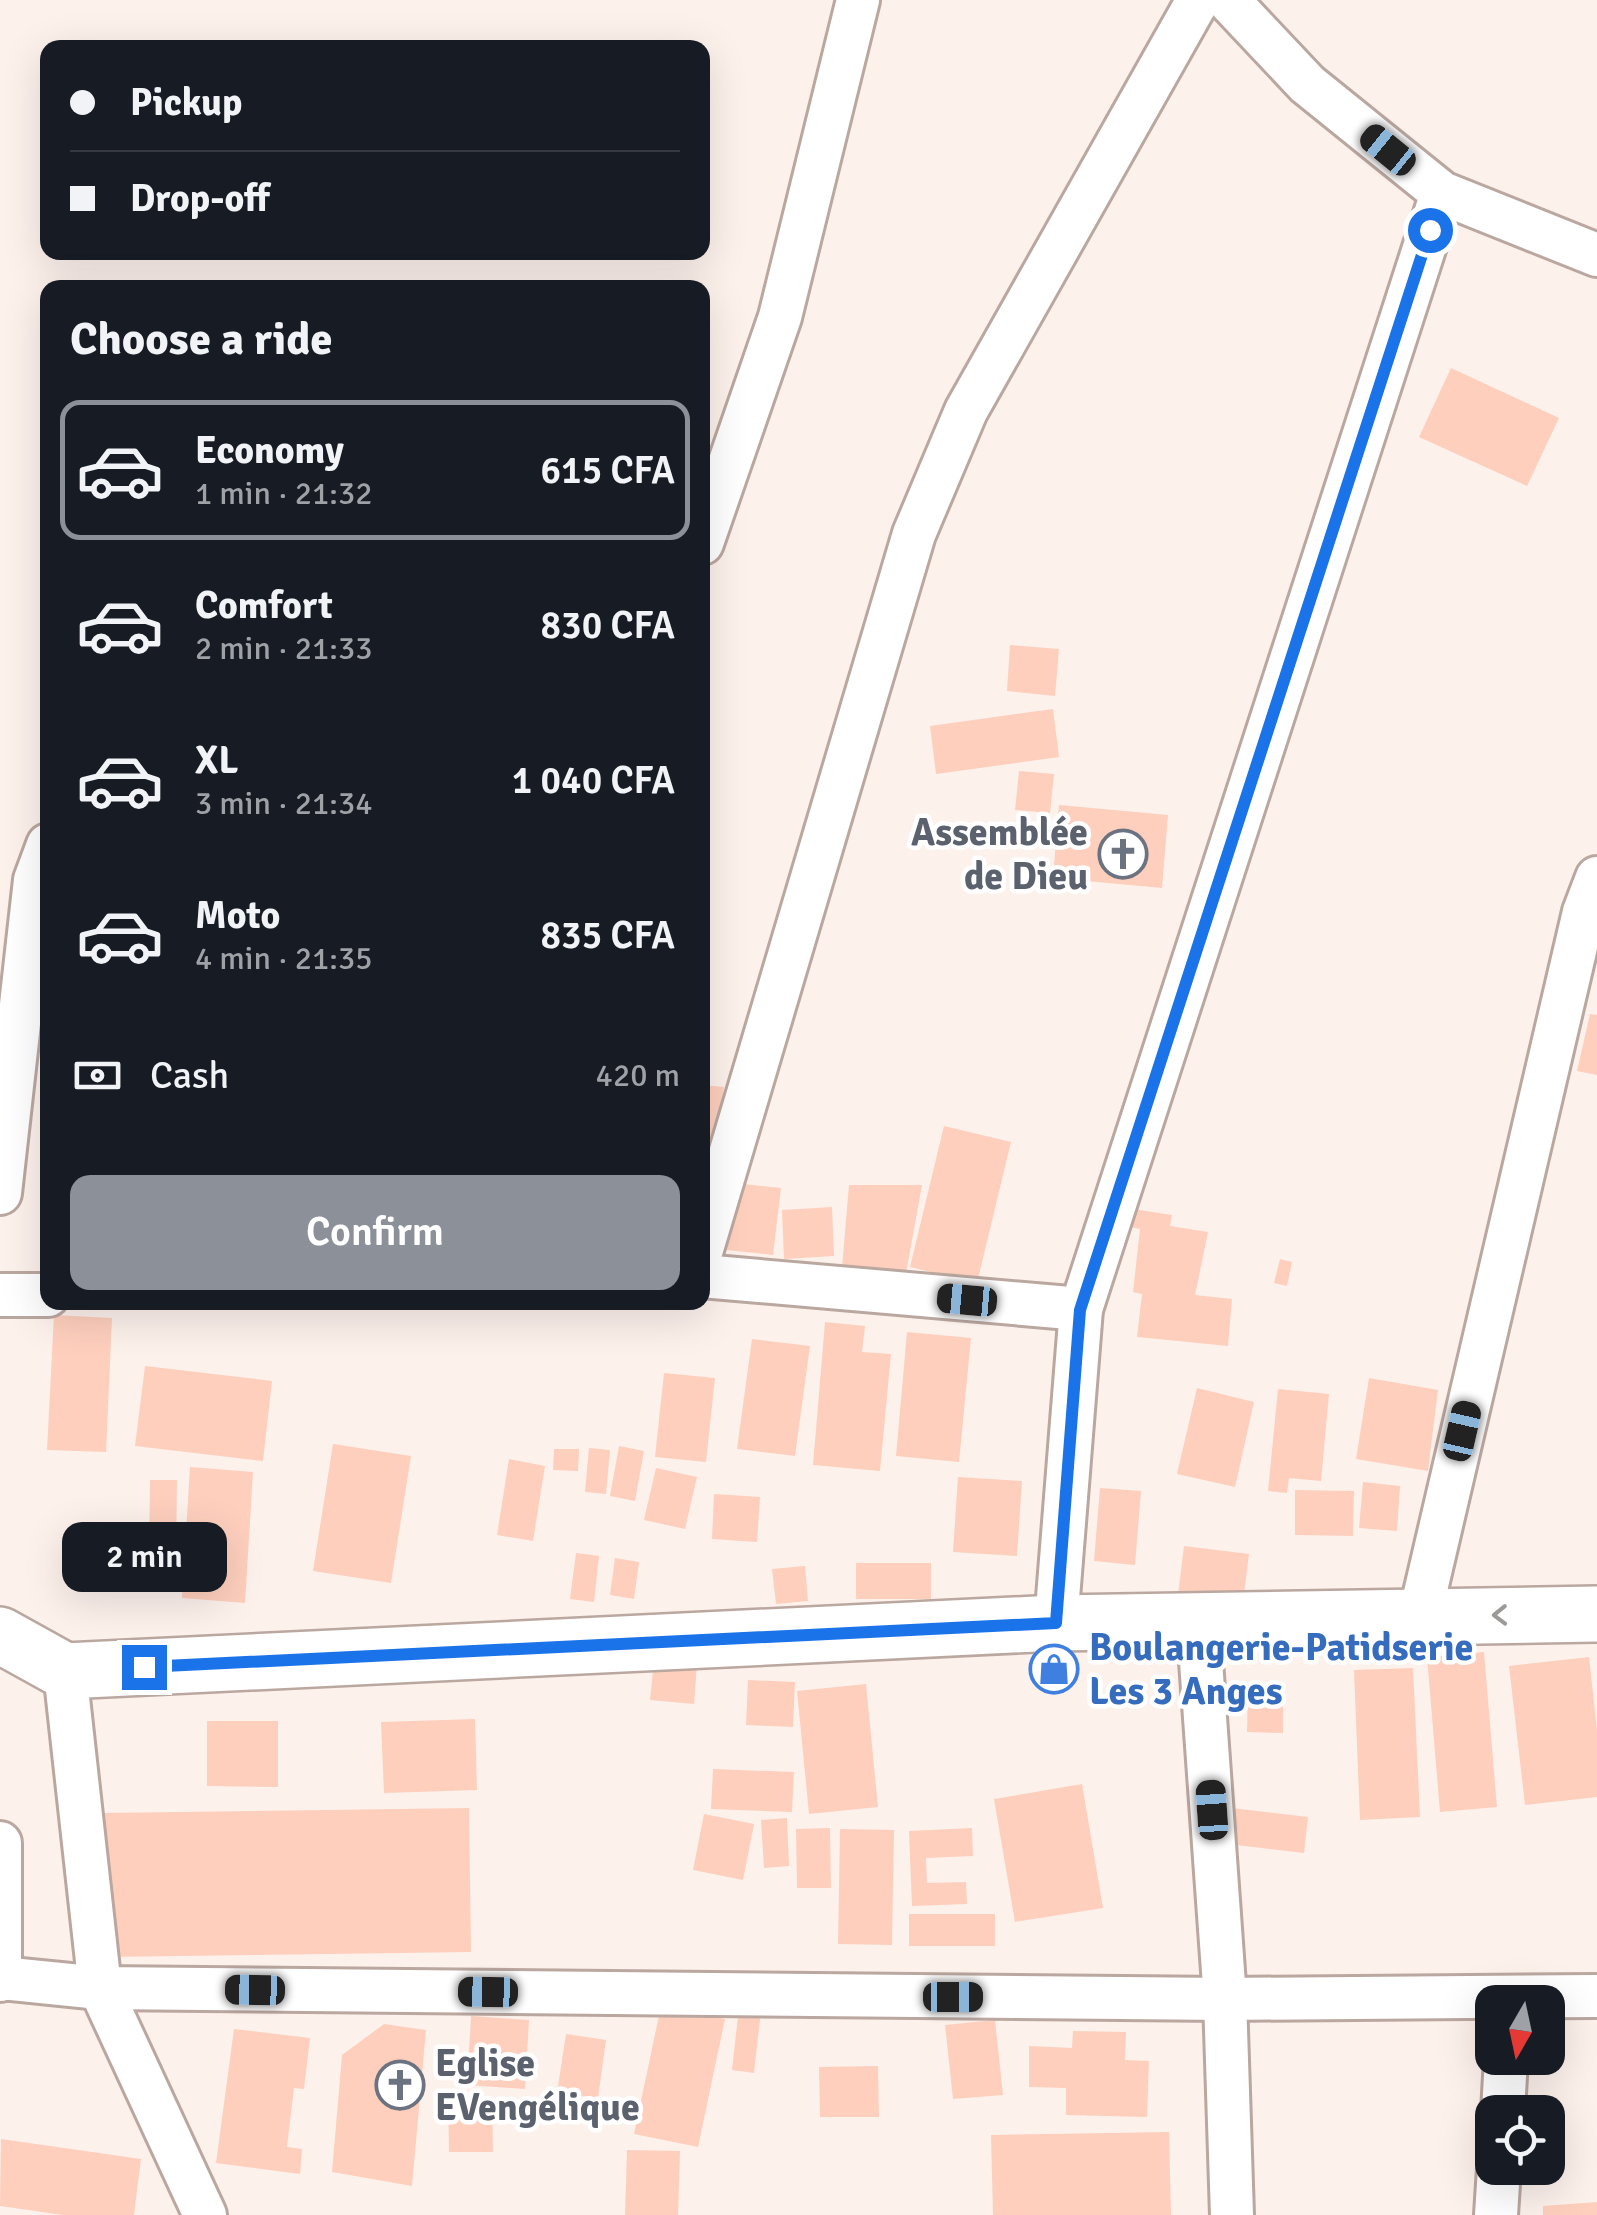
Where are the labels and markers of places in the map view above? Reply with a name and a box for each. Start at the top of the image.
place label: Assemblée de Dieu [911,809,1088,900]
church icon: Assemblée de Dieu [1097,828,1149,880]
place label: Boulangerie-Patidserie Les 3 Anges [1089,1624,1473,1715]
shop icon: Boulangerie-Patidserie Les 3 Anges [1028,1643,1080,1695]
place label: Eglise EVengélique [435,2040,640,2131]
church icon: Eglise EVengélique [374,2059,426,2111]

